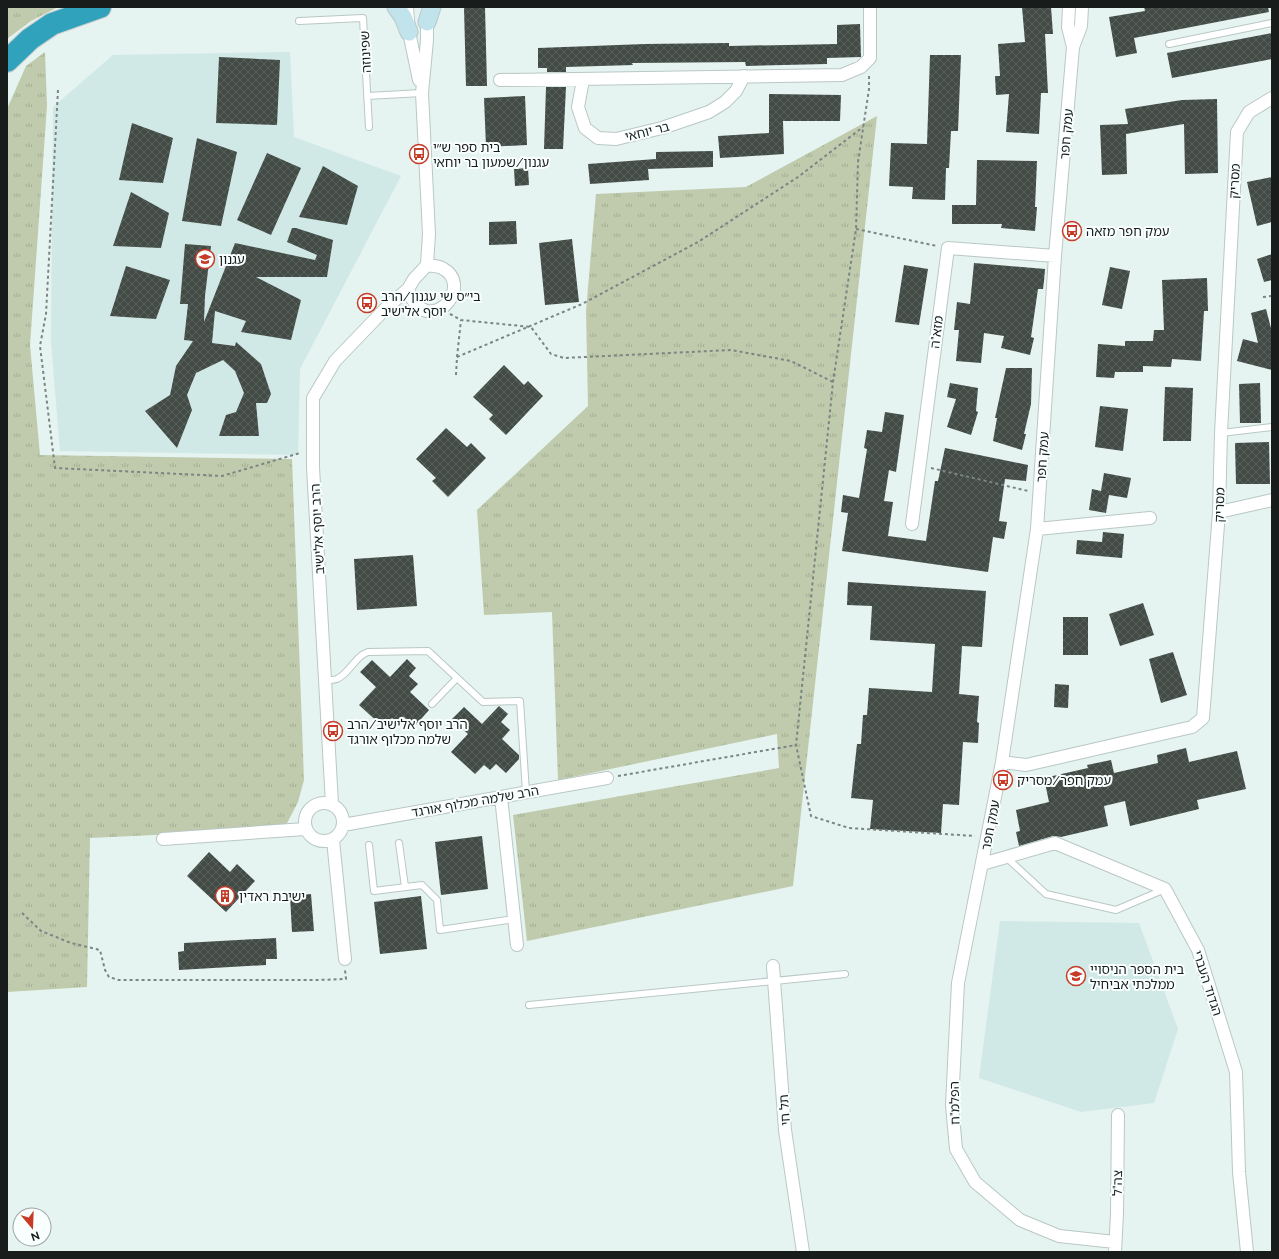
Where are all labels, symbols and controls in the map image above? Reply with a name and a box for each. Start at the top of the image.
street label: שפינוזה [357,30,374,74]
street label: עמק חפר [1057,108,1076,160]
street label: בר יוחאי [623,119,671,144]
place label: בית ספר ש״י עגנון/שמעון בר יוחאי [433,140,549,170]
bus stop icon: בית ספר ש״י עגנון/שמעון בר יוחאי [408,143,430,165]
street label: מסריק [1226,163,1243,199]
bus stop icon: עמק חפר מזאה [1061,220,1083,242]
place label: עמק חפר מזאה [1086,224,1170,239]
school or university icon: עגנון [194,248,216,270]
place label: עגנון [219,252,245,267]
place label: בי״ס שי עגנון/הרב יוסף אלישיב [381,289,481,319]
bus stop icon: בי״ס שי עגנון/הרב יוסף אלישיב [356,292,378,314]
street label: מזא"ה [927,314,946,349]
street label: עמק חפר [1033,431,1052,483]
street label: הרב יוסף אלישיב [308,483,327,575]
street label: מסריק [1211,487,1228,523]
place label: הרב יוסף אלישיב/הרב שלמה מכלוף אורגד [347,717,468,747]
bus stop icon: הרב יוסף אלישיב/הרב שלמה מכלוף אורגד [322,720,344,742]
bus stop icon: עמק חפר/מסריק [992,769,1014,791]
place label: עמק חפר/מסריק [1017,773,1111,788]
street label: הרב שלמה מכלוף אורגד [410,783,540,820]
street label: עמק חפר [978,798,1003,852]
building icon: ישיבת ראדין [214,885,236,907]
place label: ישיבת ראדין [239,889,305,904]
street label: הגדוד העברי [1190,949,1225,1018]
place label: בית הספר הניסויי ממלכתי אביחיל [1090,962,1184,992]
school or university icon: בית הספר הניסויי ממלכתי אביחיל [1065,965,1087,987]
street label: הפלמ"ח [947,1081,962,1125]
street label: תל חי [776,1094,793,1126]
street label: צה"ל [1110,1170,1125,1196]
north arrow [12,1207,52,1247]
text: N [29,1228,41,1243]

